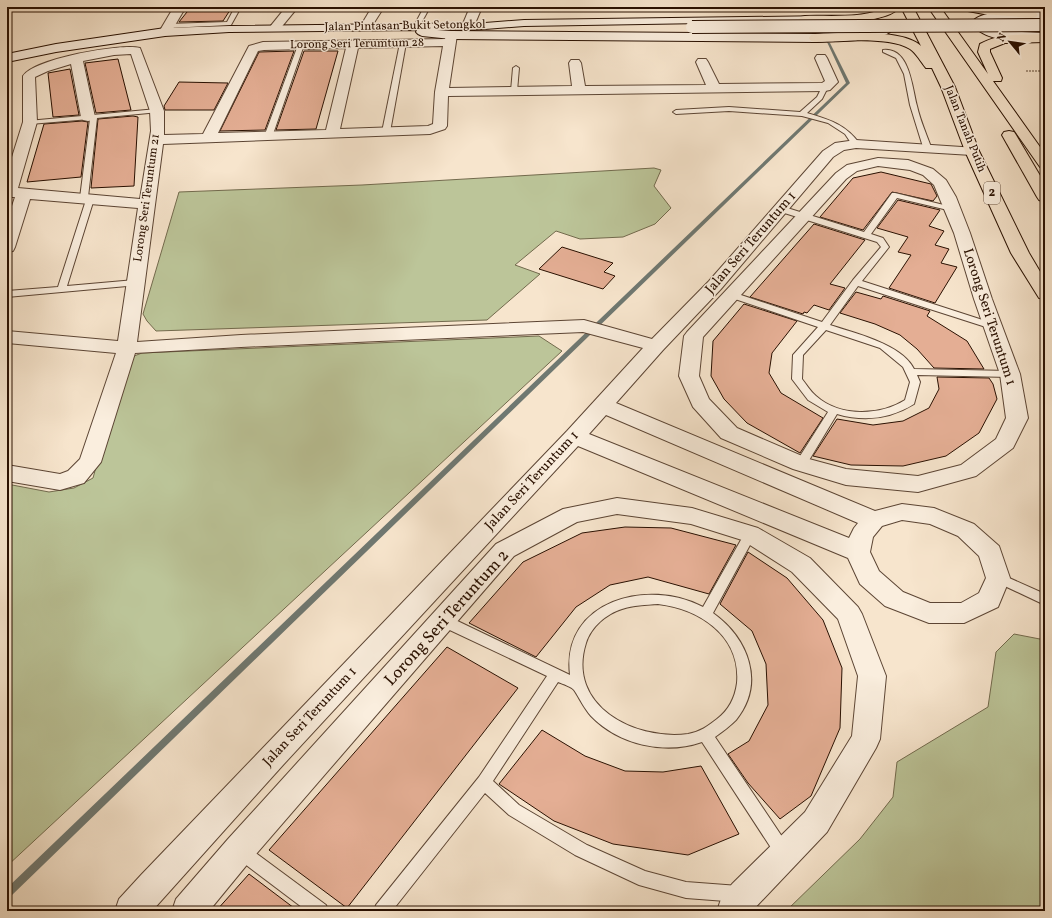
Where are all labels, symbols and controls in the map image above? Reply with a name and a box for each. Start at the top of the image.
street label: Jalan Pintasan Bukit Setongkol [324,17,486,35]
north arrow [990,22,1030,62]
text: N [994,31,1011,45]
street label: Lorong Seri Terumtum 28 [290,35,424,53]
street label: Jalan Tanah Putih [940,83,990,175]
street label: Lorong Seri Teruntum 21 [130,133,164,263]
road number: 2 [984,182,1000,204]
street label: Jalan Seri Teruntum 1 [701,188,801,298]
street label: Lorong Seri Teruntum 1 [958,246,1020,388]
street label: Jalan Seri Teruntum 1 [481,427,583,535]
street label: Lorong Seri Teruntum 2 [379,545,515,691]
street label: Jalan Seri Teruntum 1 [259,663,361,771]

